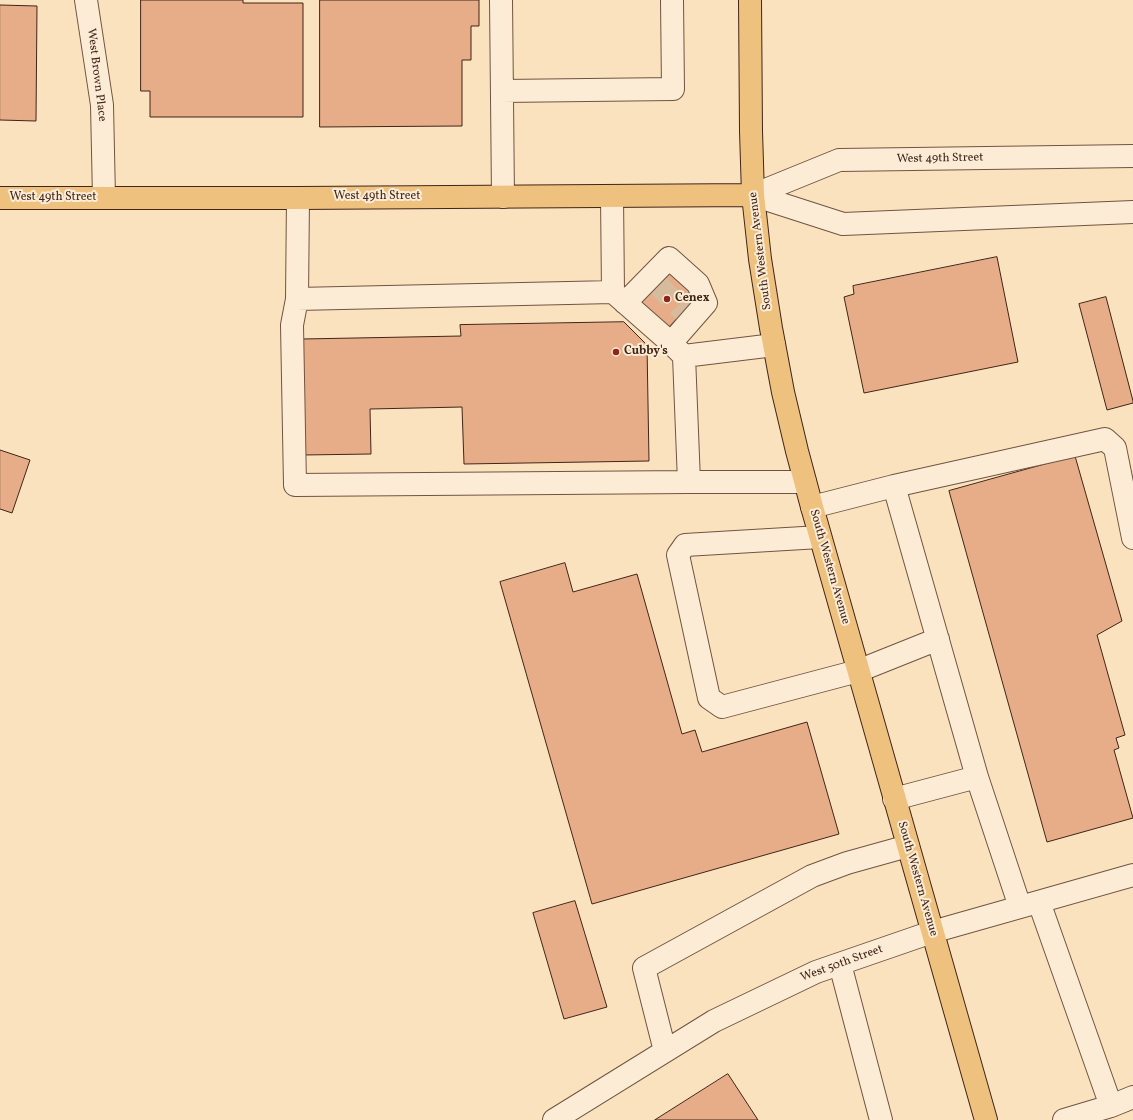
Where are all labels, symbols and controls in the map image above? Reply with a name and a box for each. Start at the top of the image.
street label: West Brown Place [83,28,109,122]
street label: West 49th Street [897,151,983,167]
street label: West 49th Street [334,190,420,204]
street label: West 49th Street [10,191,96,205]
street label: South Western Avenue [747,191,775,311]
place label: Cenex [675,292,709,306]
marker: Cenex [662,294,672,304]
place label: Cubby's [624,345,668,359]
marker: Cubby's [611,347,621,357]
street label: South Western Avenue [806,508,852,626]
street label: South Western Avenue [894,820,940,938]
street label: West 50th Street [799,942,885,986]

